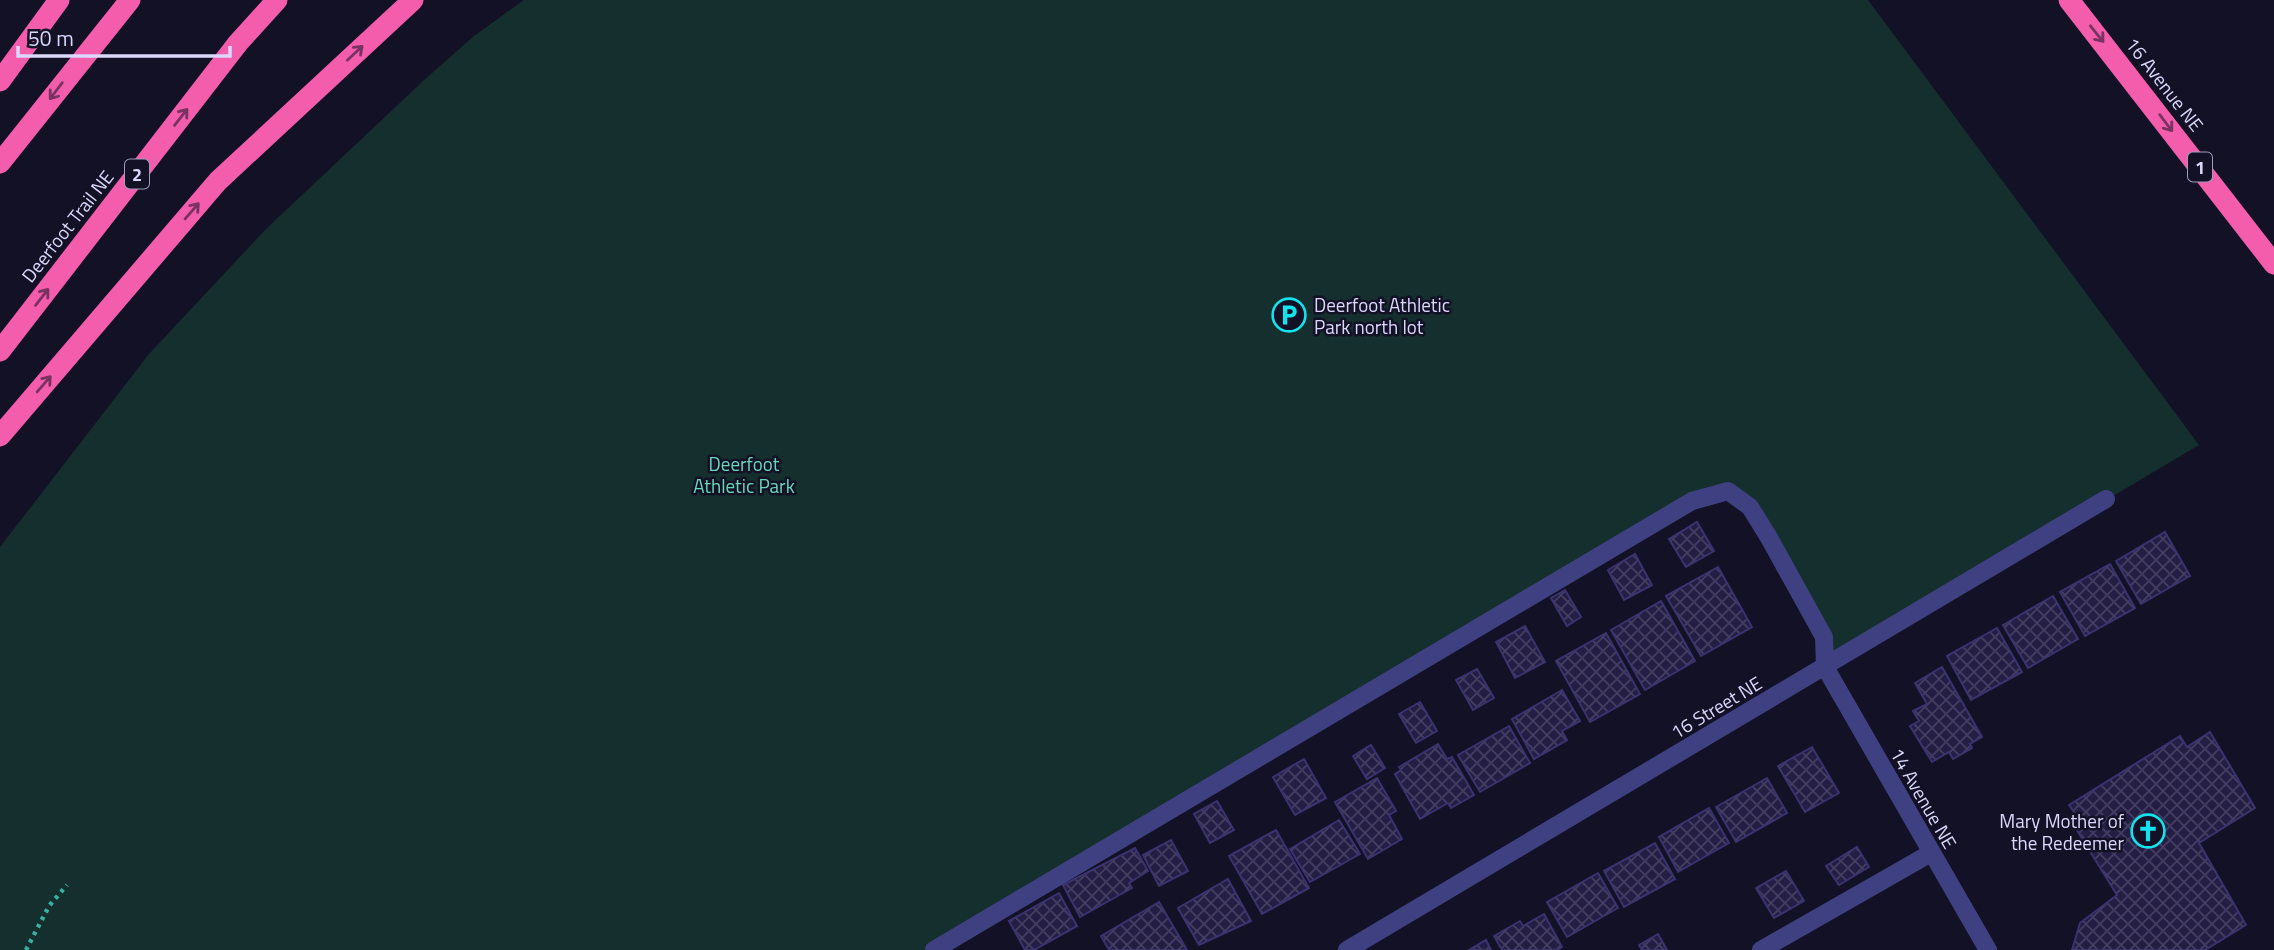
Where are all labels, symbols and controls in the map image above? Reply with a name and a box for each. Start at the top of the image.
scale bar [18,14,229,58]
text: 50 m [28,22,74,54]
one-way arrow [2089,25,2105,43]
street label: 16 Avenue NE [2119,31,2211,137]
one-way arrow [346,44,363,61]
one-way arrow [48,81,63,99]
one-way arrow [173,108,188,126]
one-way arrow [2159,113,2174,132]
road number: 1 [2188,152,2212,182]
road number: 2 [125,160,149,188]
street label: Deerfoot Trail NE [14,164,120,288]
one-way arrow [184,203,200,221]
one-way arrow [34,288,49,307]
place label: Deerfoot Athletic Park north lot [1314,290,1450,341]
parking icon: Deerfoot Athletic Park north lot [1270,296,1308,334]
one-way arrow [36,376,52,394]
park label: Deerfoot Athletic Park [693,449,795,500]
street label: 16 Street NE [1665,668,1767,746]
street label: 14 Avenue NE [1883,742,1965,854]
place label: Mary Mother of the Redeemer [1999,806,2125,857]
church icon: Mary Mother of the Redeemer [2129,812,2167,850]

